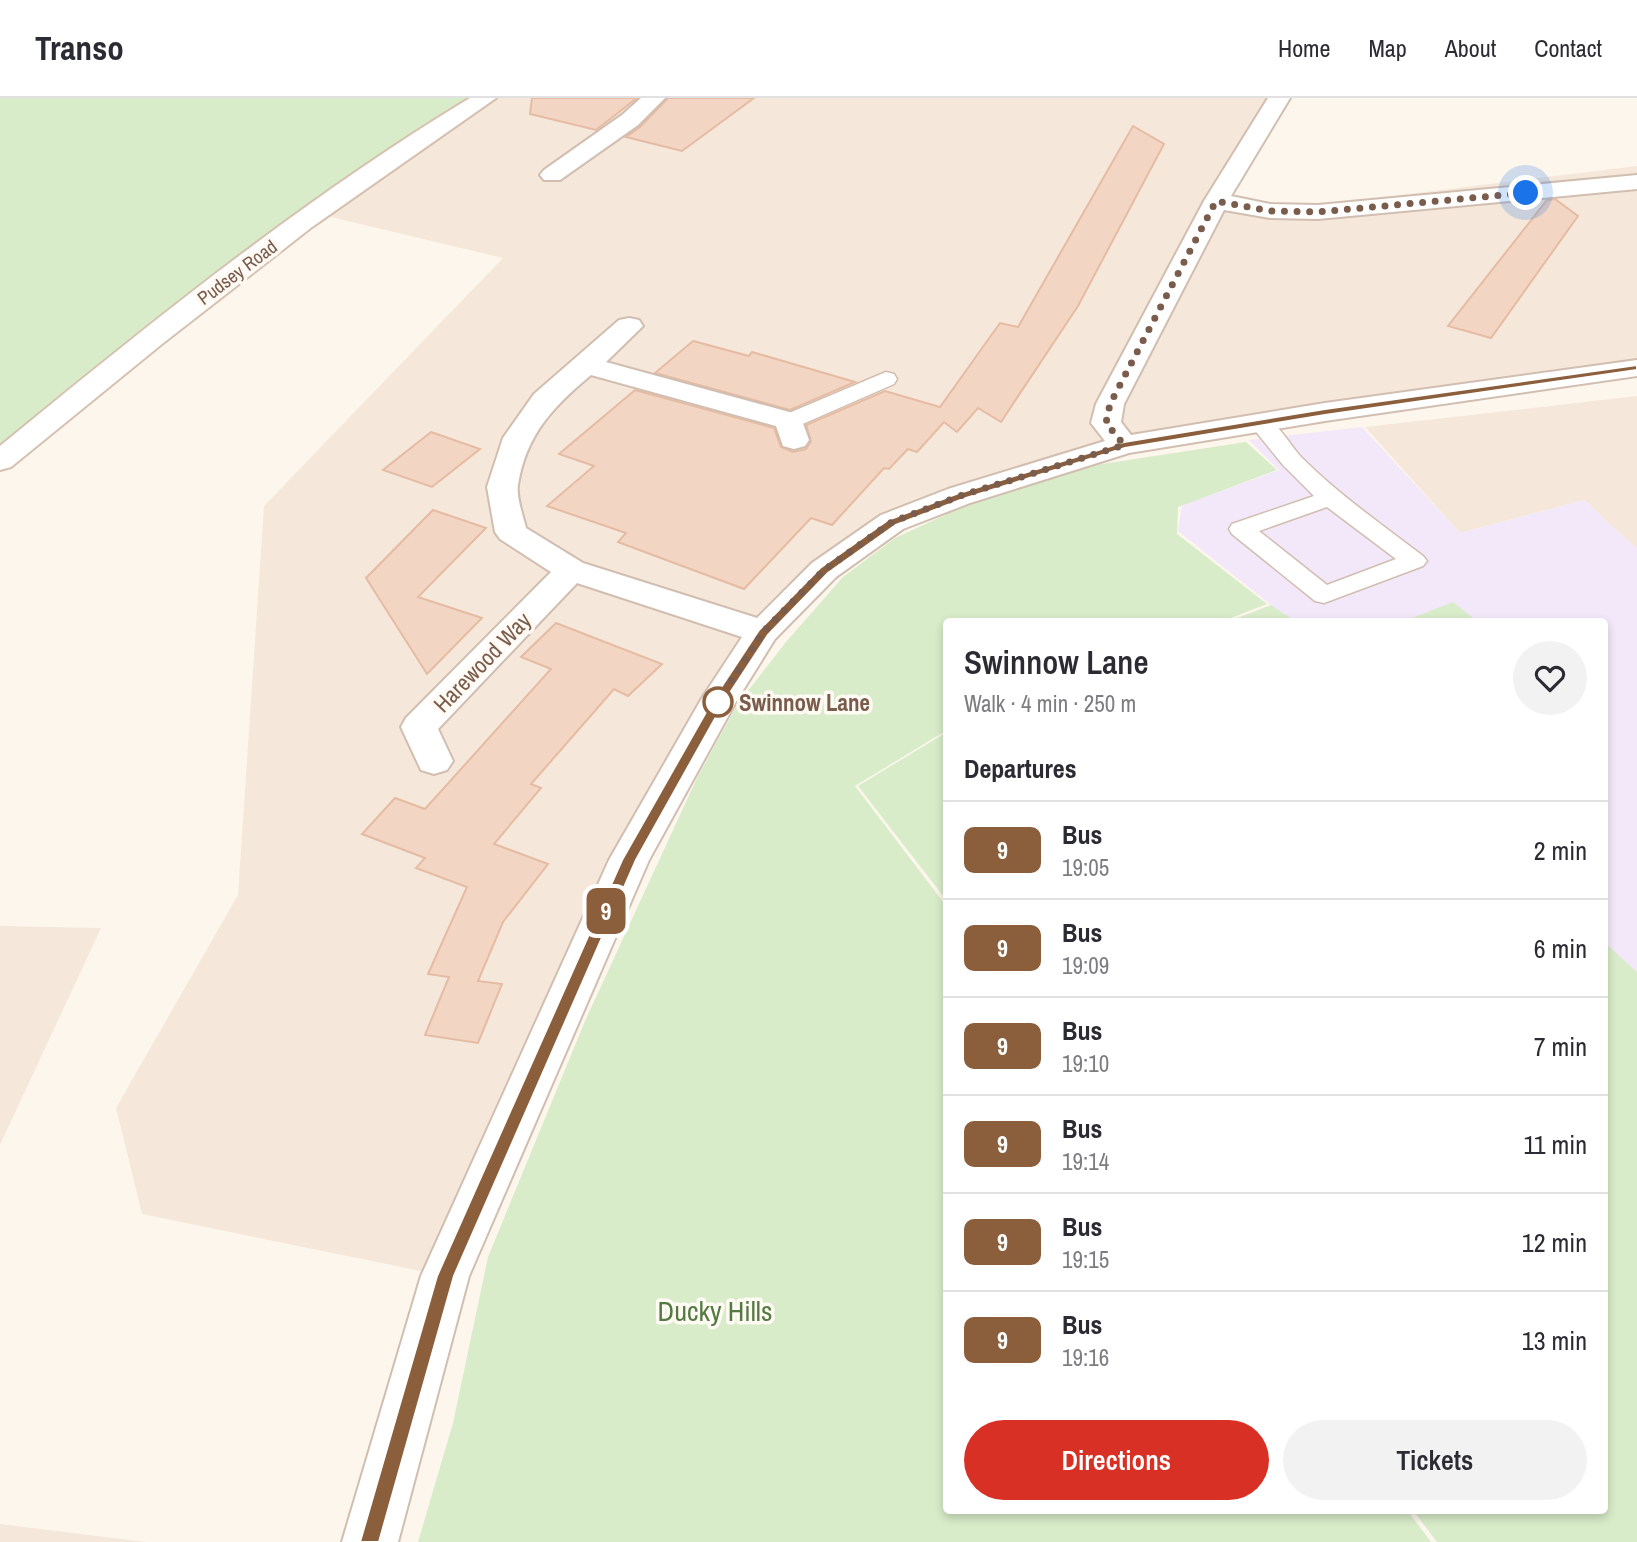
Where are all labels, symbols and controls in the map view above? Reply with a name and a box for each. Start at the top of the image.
text: Transo [35,26,124,70]
text: Home [1278,32,1330,64]
text: Map [1368,32,1407,64]
text: About [1445,32,1496,64]
text: Contact [1534,32,1602,64]
your location [1508,175,1543,210]
street label: Pudsey Road [192,233,282,311]
street label: Harewood Way [426,605,538,719]
text: Swinnow Lane [964,640,1148,684]
button: heart [1513,641,1587,715]
marker: Swinnow Lane [703,687,733,717]
place label: Swinnow Lane [739,687,870,718]
text: Walk · 4 min · 250 m [964,688,1136,719]
text: Departures [964,751,1077,786]
text: Bus [1062,817,1102,852]
text: 2 min [1534,833,1587,868]
text: 9 [997,834,1008,866]
text: 19:05 [1062,852,1109,883]
line badge: 9 [583,888,629,934]
text: 9 [601,895,611,927]
text: Bus [1062,915,1102,950]
text: 6 min [1534,931,1587,966]
text: 9 [997,932,1008,964]
text: 19:09 [1062,950,1109,981]
text: Bus [1062,1013,1102,1048]
text: 7 min [1534,1029,1587,1064]
text: 9 [997,1030,1008,1062]
text: 19:10 [1062,1048,1109,1079]
text: Bus [1062,1111,1102,1146]
text: 11 min [1523,1127,1587,1162]
text: 9 [997,1128,1008,1160]
text: 19:14 [1062,1146,1109,1177]
text: Bus [1062,1209,1102,1244]
text: 12 min [1522,1225,1587,1260]
text: 9 [997,1226,1008,1258]
text: 19:15 [1062,1244,1109,1275]
park label: Ducky Hills [658,1292,772,1330]
text: Bus [1062,1307,1102,1342]
text: 13 min [1522,1323,1587,1358]
text: 9 [997,1324,1008,1356]
text: 19:16 [1062,1342,1109,1373]
button: Directions [964,1420,1269,1500]
button: Tickets [1283,1420,1587,1500]

